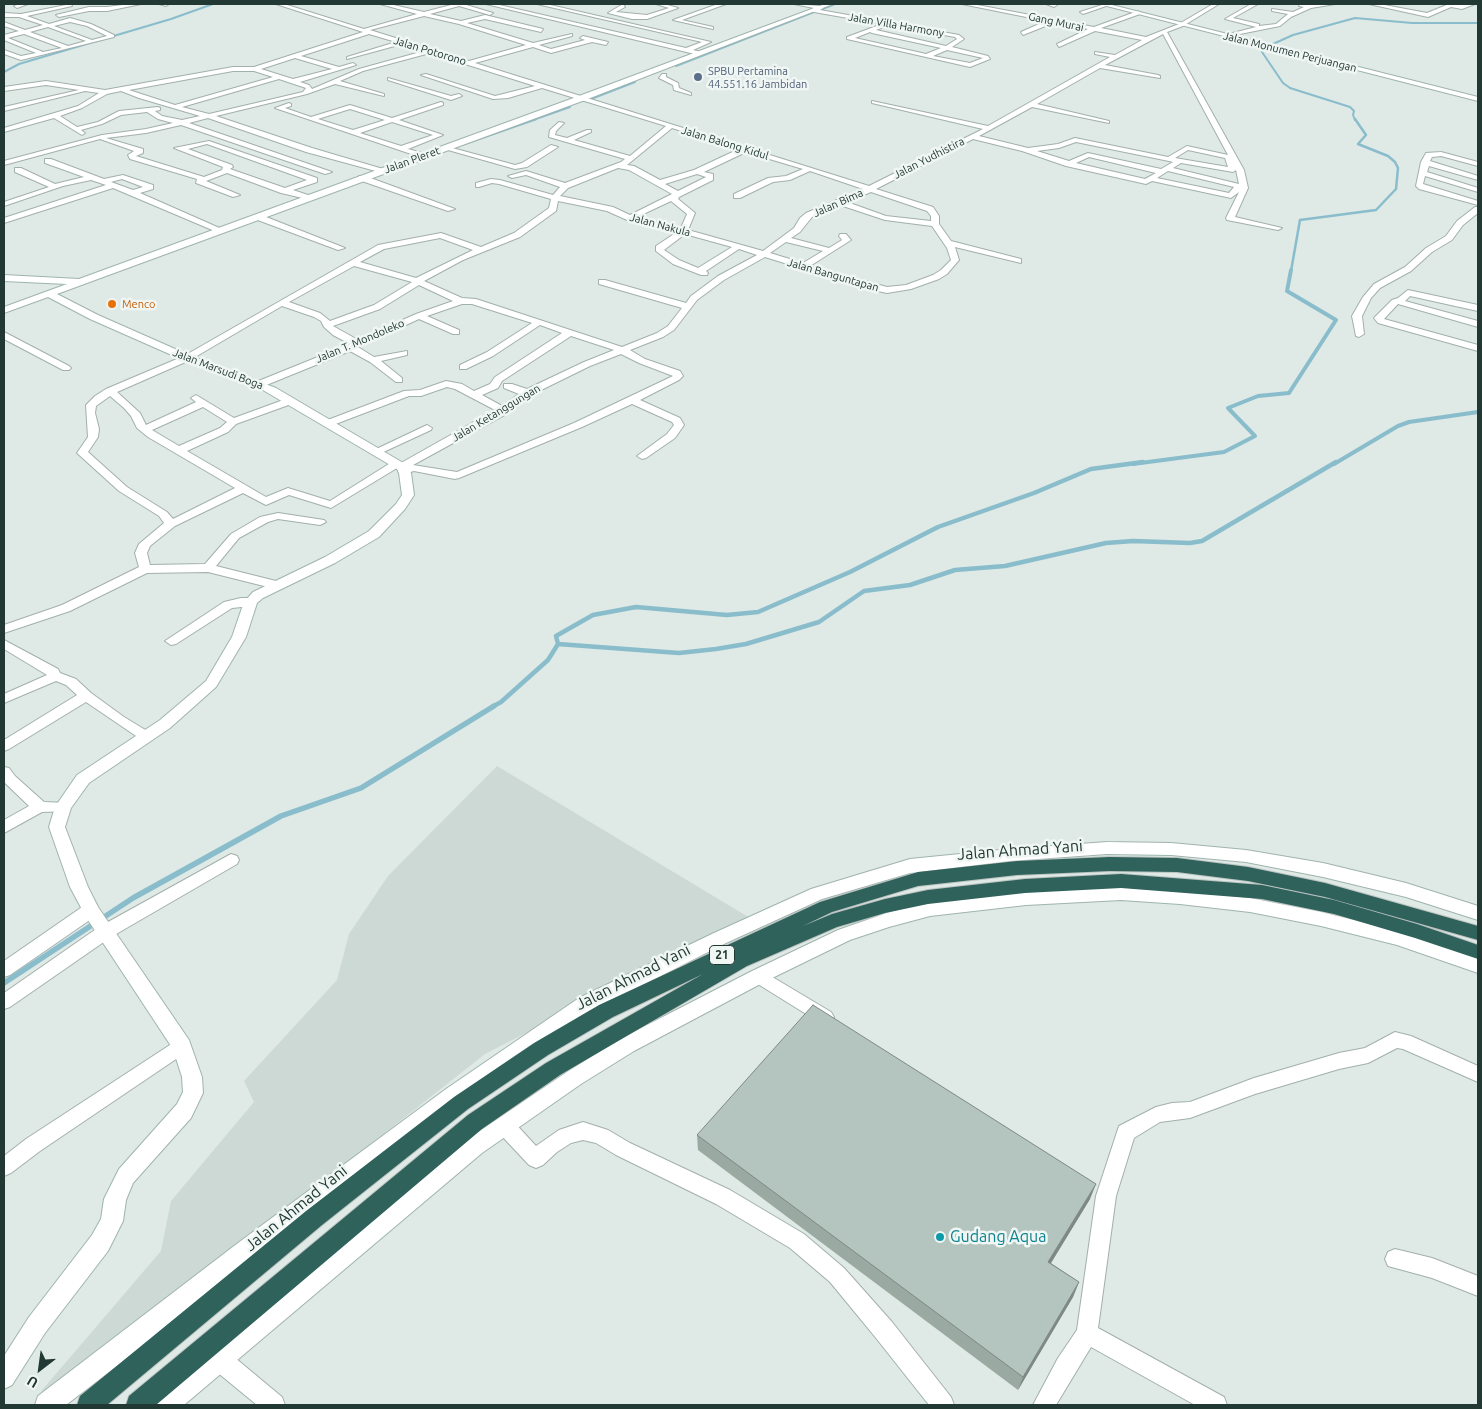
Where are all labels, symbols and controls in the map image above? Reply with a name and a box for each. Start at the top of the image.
street label: Jalan Villa Harmony [847,10,945,40]
street label: Gang Murai [1027,10,1085,34]
street label: Jalan Monumen Perjuangan [1222,29,1358,75]
street label: Jalan Potorono [392,34,468,68]
place label: SPBU Pertamina 44.551.16 Jambidan [708,64,807,90]
marker: SPBU Pertamina 44.551.16 Jambidan [692,71,704,83]
street label: Jalan Balong Kidul [680,123,770,163]
street label: Jalan Yudhistira [891,134,967,182]
street label: Jalan Pleret [382,144,442,176]
street label: Jalan Bima [811,186,865,220]
street label: Jalan Nakula [628,211,692,239]
street label: Jalan Banguntapan [786,256,880,294]
place label: Menco [122,297,155,311]
marker: Menco [106,298,118,310]
street label: Jalan T. Mondoleko [314,316,406,366]
street label: Jalan Marsudi Boga [171,346,265,392]
street label: Jalan Ketanggungan [449,381,543,445]
street label: Jalan Ahmad Yani [957,836,1083,864]
street label: Jalan Ahmad Yani [573,940,693,1014]
road number: 21 [710,946,734,964]
street label: Jalan Ahmad Yani [241,1161,351,1255]
place label: Gudang Aqua [950,1227,1046,1247]
marker: Gudang Aqua [934,1231,946,1243]
north arrow [15,1344,65,1394]
text: U [24,1373,41,1391]

